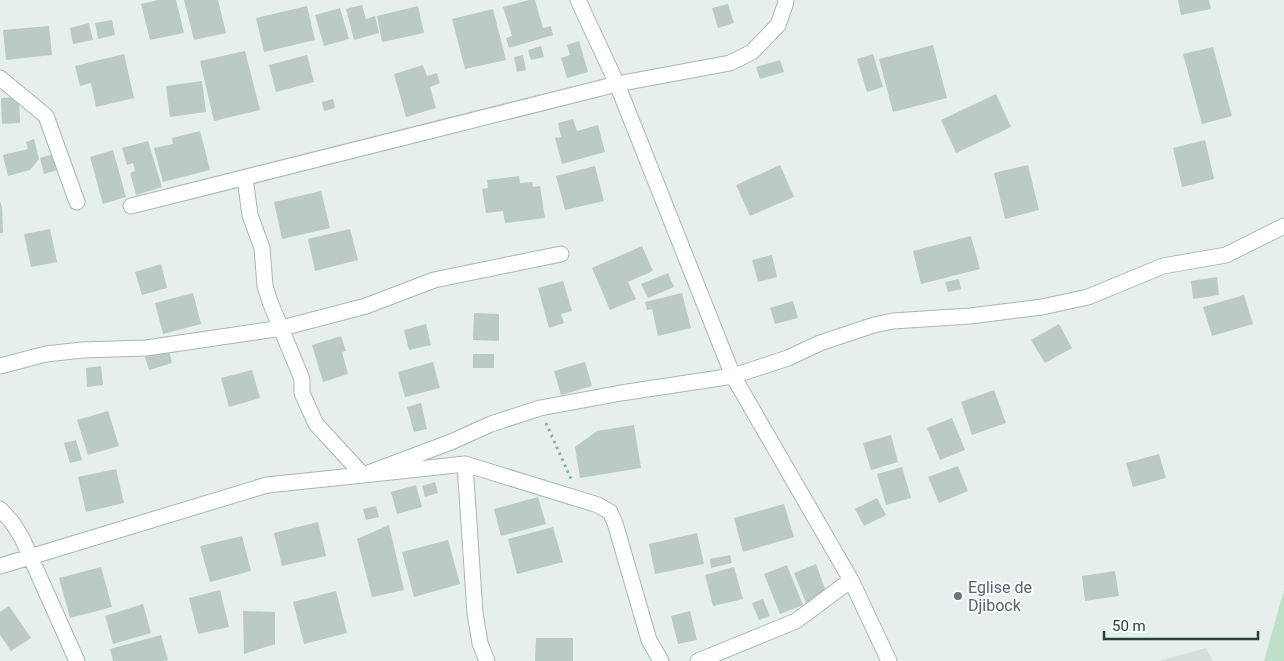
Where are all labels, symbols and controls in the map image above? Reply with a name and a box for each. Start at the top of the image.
place label: Eglise de Djibock [968,578,1032,615]
marker: Eglise de Djibock [952,590,964,602]
scale bar [1104,608,1258,640]
text: 50 m [1112,617,1146,635]

